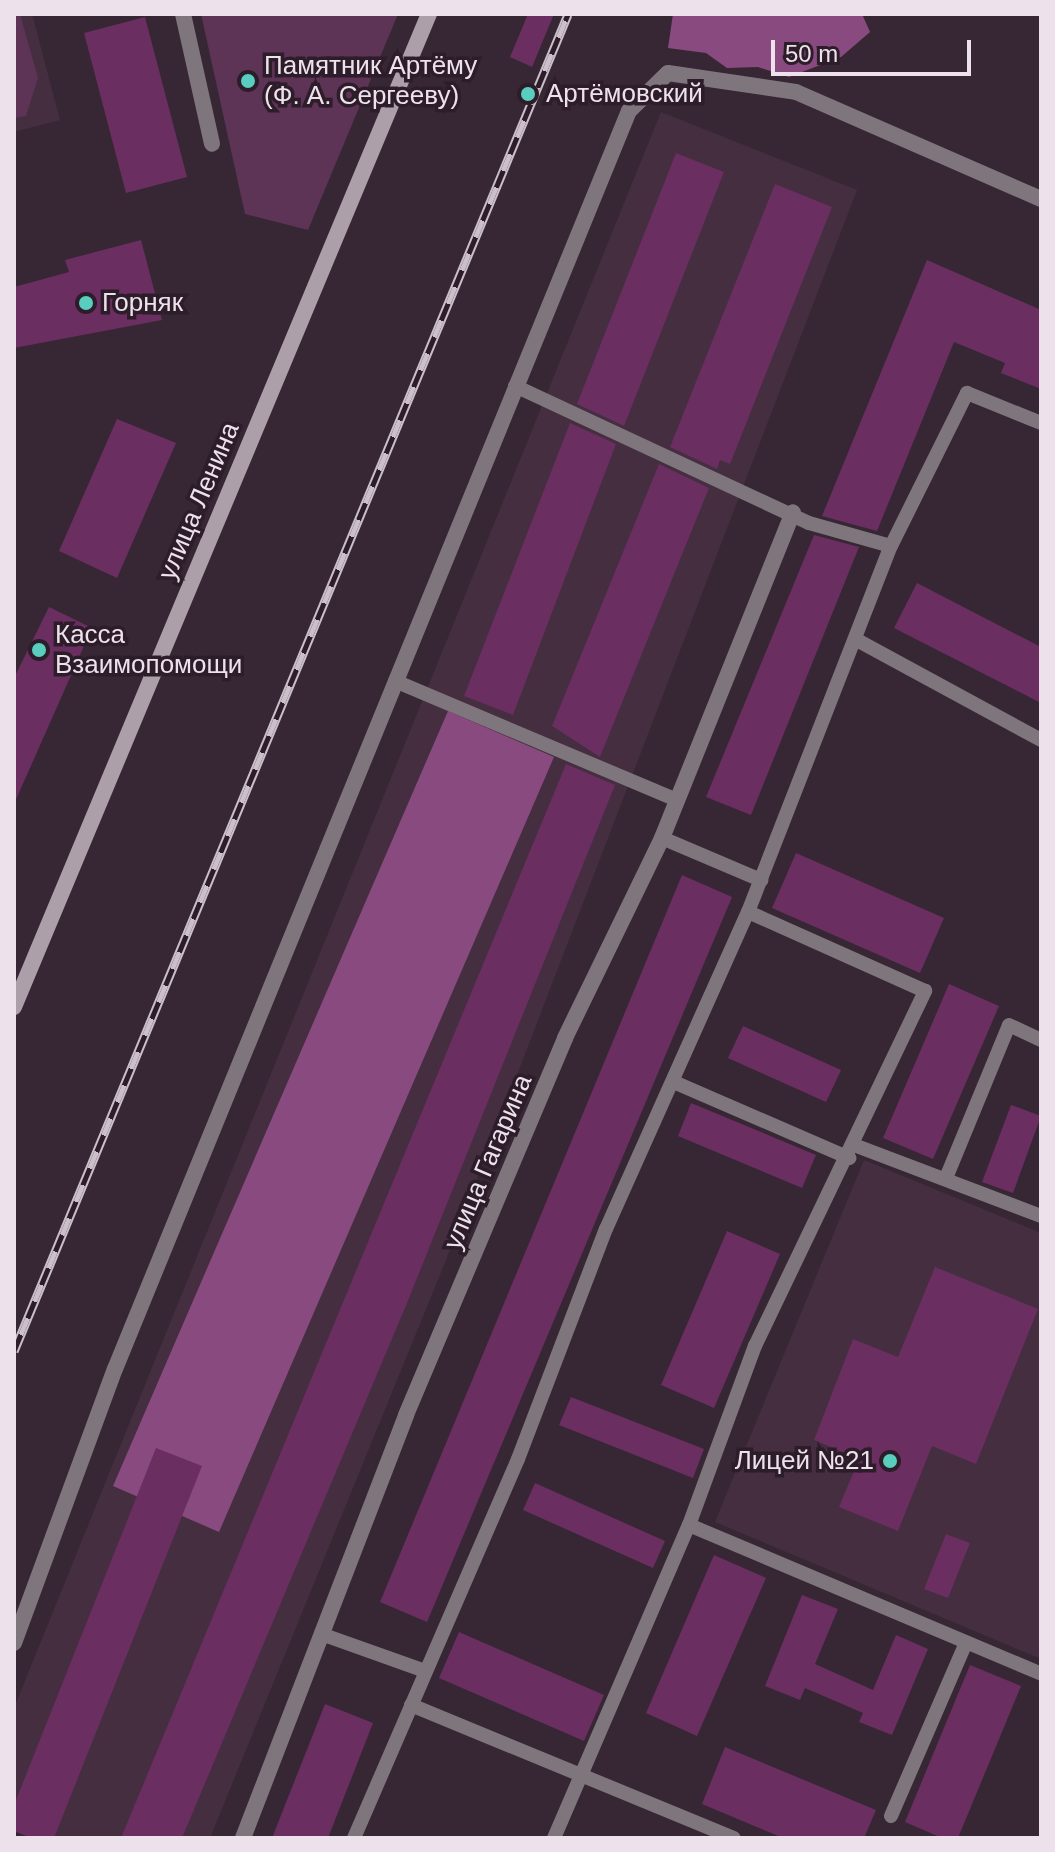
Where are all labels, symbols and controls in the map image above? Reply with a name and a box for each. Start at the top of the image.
scale bar [775,24,975,74]
text: 50 m [785,40,838,67]
place label: Памятник Артёму (Ф. А. Сергееву) [264,50,477,112]
marker: Памятник Артёму (Ф. А. Сергееву) [239,72,257,90]
place label: Артёмовский [546,78,703,110]
marker: Артёмовский [517,83,539,105]
place label: Горняк [102,287,183,319]
marker: Горняк [77,294,95,312]
street label: улица Ленина [152,418,246,584]
place label: Касса Взаимопомощи [55,619,242,680]
marker: Касса Взаимопомощи [30,641,48,659]
street label: улица Гагарина [437,1070,539,1254]
place label: Лицей №21 [735,1445,874,1477]
marker: Лицей №21 [881,1452,899,1470]

